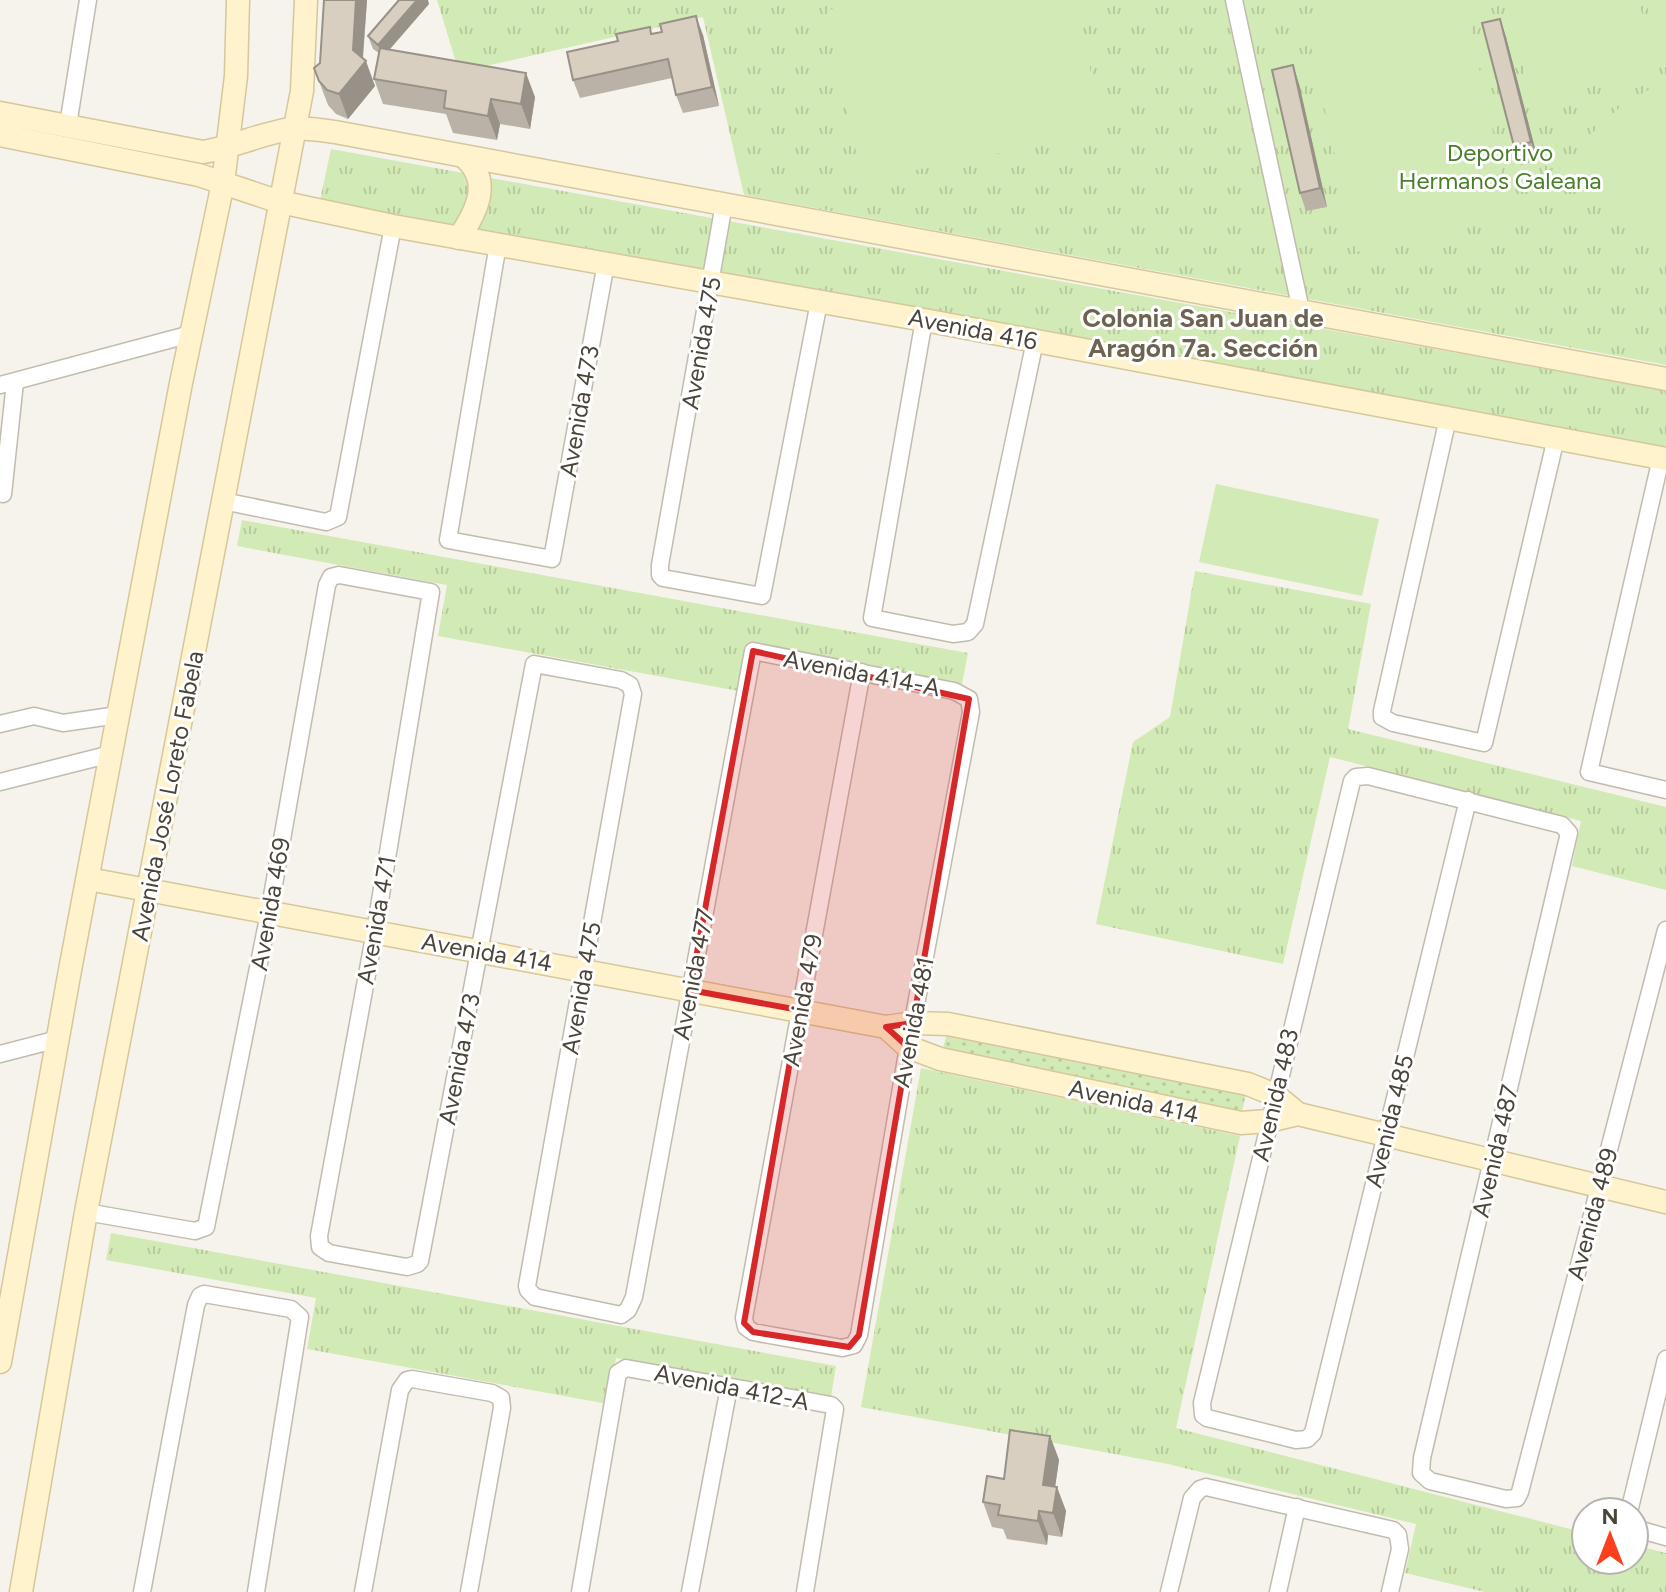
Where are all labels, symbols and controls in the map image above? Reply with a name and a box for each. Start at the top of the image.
park label: Deportivo Hermanos Galeana [1398,138,1602,195]
street label: Avenida 475 [675,274,727,412]
street label: Avenida 416 [906,302,1040,356]
district label: Colonia San Juan de Aragón 7a. Sección [1082,302,1324,364]
street label: Avenida 473 [553,343,605,479]
street label: Avenida 414-A [781,644,943,702]
street label: Avenida José Loreto Fabela [125,648,209,944]
street label: Avenida 469 [244,835,296,973]
street label: Avenida 471 [350,853,402,987]
street label: Avenida 477 [666,906,720,1042]
street label: Avenida 475 [555,919,607,1057]
street label: Avenida 414 [419,926,555,978]
street label: Avenida 479 [776,932,828,1068]
street label: Avenida 481 [886,954,940,1090]
street label: Avenida 473 [432,991,486,1127]
street label: Avenida 483 [1246,1026,1304,1164]
street label: Avenida 485 [1358,1052,1420,1190]
street label: Avenida 414 [1066,1073,1202,1129]
street label: Avenida 487 [1466,1082,1524,1220]
street label: Avenida 489 [1560,1145,1624,1283]
street label: Avenida 412-A [652,1358,813,1416]
north arrow [1570,1496,1650,1576]
text: N [1601,1503,1619,1530]

